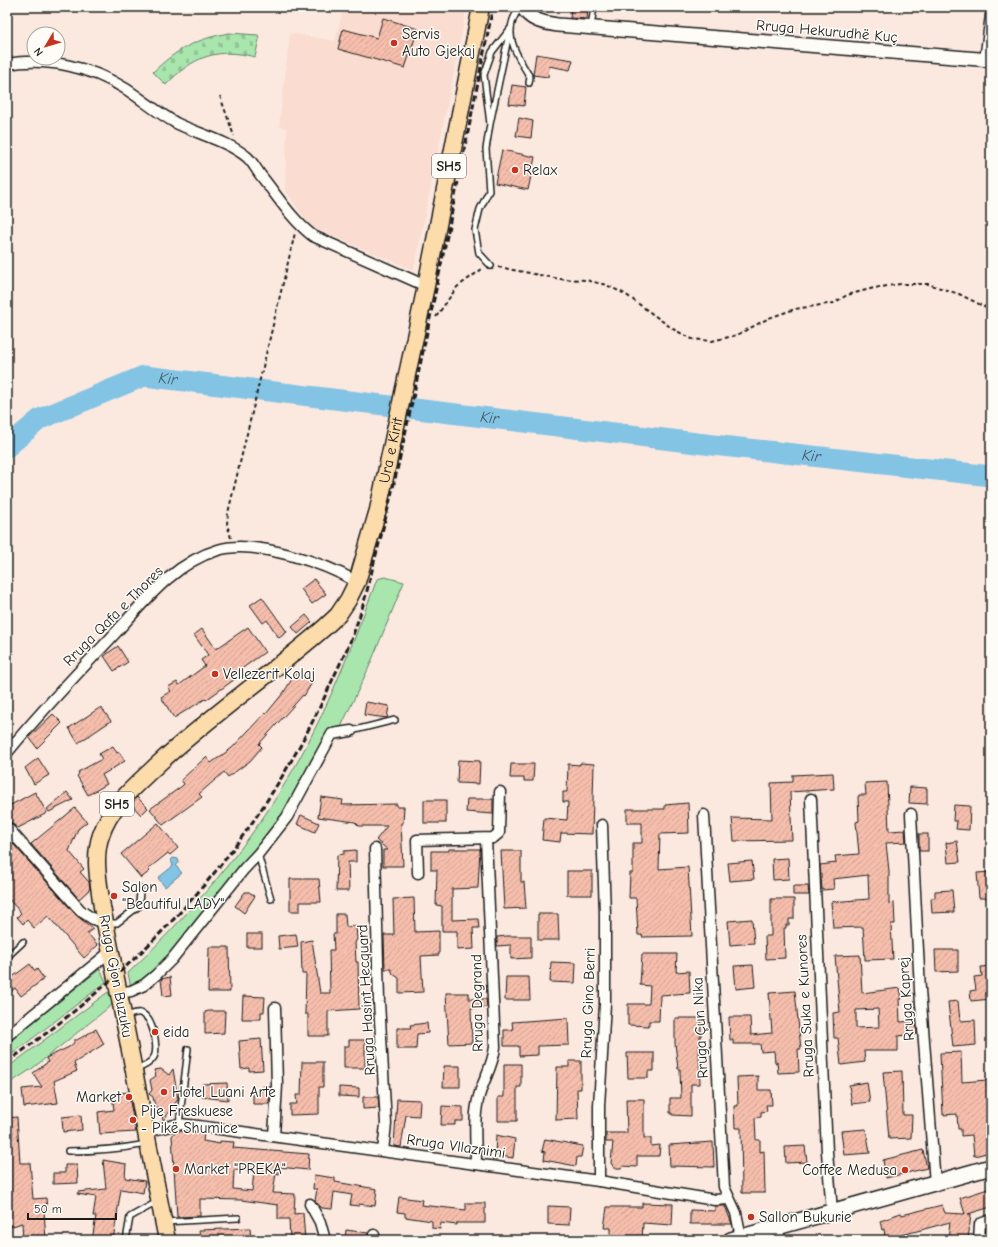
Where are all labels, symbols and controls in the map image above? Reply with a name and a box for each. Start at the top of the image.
street label: Rruga Hekurudhë Kuç [755,16,899,46]
place label: Servis Auto Gjekaj [402,25,475,60]
north arrow [26,26,66,66]
marker: Servis Auto Gjekaj [389,38,399,48]
text: N [31,45,46,59]
road number: SH5 [432,154,466,178]
place label: Relax [523,161,558,179]
marker: Relax [510,165,520,175]
water label: Kir [158,369,179,389]
water label: Kir [479,408,501,428]
street label: Ura e Kirit [375,415,407,485]
water label: Kir [801,446,822,466]
street label: Rruga Qafa e Thores [59,562,167,670]
place label: Vellezerit Kolaj [223,665,315,683]
marker: Vellezerit Kolaj [210,669,220,679]
road number: SH5 [100,792,134,816]
place label: Salon "Beautiful LADY" [122,878,224,913]
marker: Salon "Beautiful LADY" [109,891,119,901]
street label: Rruga Gjon Buzuku [95,913,137,1039]
street label: Rruga Hasint Hecquard [353,924,379,1076]
street label: Rruga Suka e Kunores [792,934,818,1078]
street label: Rruga Gino Berri [577,947,599,1059]
street label: Rruga Degrand [467,954,487,1052]
street label: Rruga Kaprej [894,956,918,1042]
street label: Rruga Çun Nika [688,977,712,1079]
place label: eida [163,1023,190,1041]
marker: eida [150,1027,160,1037]
place label: Hotel Luani Arte [172,1083,276,1101]
marker: Hotel Luani Arte [159,1087,169,1097]
place label: Market [76,1088,122,1106]
marker: Market [124,1092,134,1102]
place label: Pije Freskuese - Pikë Shumice [141,1102,238,1137]
marker: Pije Freskuese - Pikë Shumice [128,1115,138,1125]
street label: Rruga Vllaznimi [405,1130,507,1162]
place label: Market "PREKA" [184,1160,286,1178]
place label: Coffee Medusa [802,1161,897,1179]
marker: Market "PREKA" [171,1164,181,1174]
marker: Coffee Medusa [900,1165,910,1175]
scale bar [28,1195,116,1221]
text: 50 m [34,1202,62,1216]
place label: Sallon Bukurie [759,1208,852,1226]
marker: Sallon Bukurie [746,1212,756,1222]

